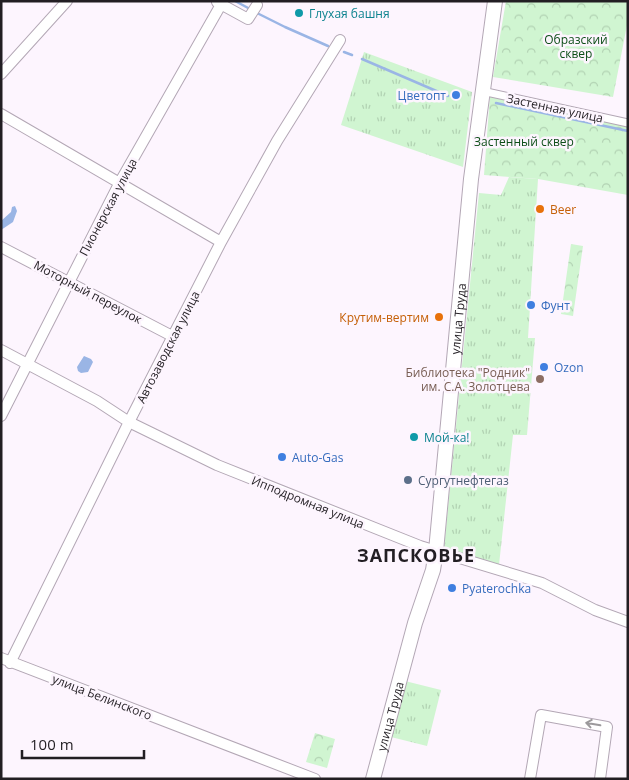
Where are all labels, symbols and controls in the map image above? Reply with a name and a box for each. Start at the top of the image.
place label: Глухая башня [309,5,390,22]
marker: Глухая башня [293,7,305,19]
park label: Образский сквер [544,31,608,62]
place label: Цветопт [398,87,446,104]
marker: Цветопт [450,89,462,101]
street label: Застенная улица [505,89,605,127]
park label: Застенный сквер [474,133,574,150]
street label: Пионерская улица [75,155,141,259]
place label: Beer [550,201,576,218]
marker: Beer [534,203,546,215]
street label: Моторный переулок [31,256,146,328]
street label: улица Труда [446,282,470,355]
street label: Автозаводская улица [132,288,204,406]
place label: Фунт [541,297,570,314]
marker: Фунт [525,299,537,311]
place label: Крутим-вертим [339,309,429,326]
marker: Крутим-вертим [433,311,445,323]
place label: Ozon [554,359,584,376]
marker: Ozon [538,361,550,373]
place label: Библиотека "Родник" им. С.А. Золотцева [405,364,530,395]
marker: Библиотека "Родник" им. С.А. Золотцева [534,373,546,385]
place label: Мой-ка! [424,429,470,446]
marker: Мой-ка! [408,431,420,443]
place label: Auto-Gas [292,449,344,466]
marker: Auto-Gas [276,451,288,463]
street label: Ипподромная улица [249,472,367,532]
place label: Сургутнефтегаз [418,472,509,489]
marker: Сургутнефтегаз [402,474,414,486]
district label: ЗАПСКОВЬЕ [357,543,475,567]
place label: Pyaterochka [462,580,531,597]
marker: Pyaterochka [446,582,458,594]
street label: улица Белинского [50,670,154,724]
street label: улица Труда [372,680,407,753]
one-way arrow [585,719,601,729]
scale bar [22,728,145,760]
text: 100 m [30,734,74,754]

